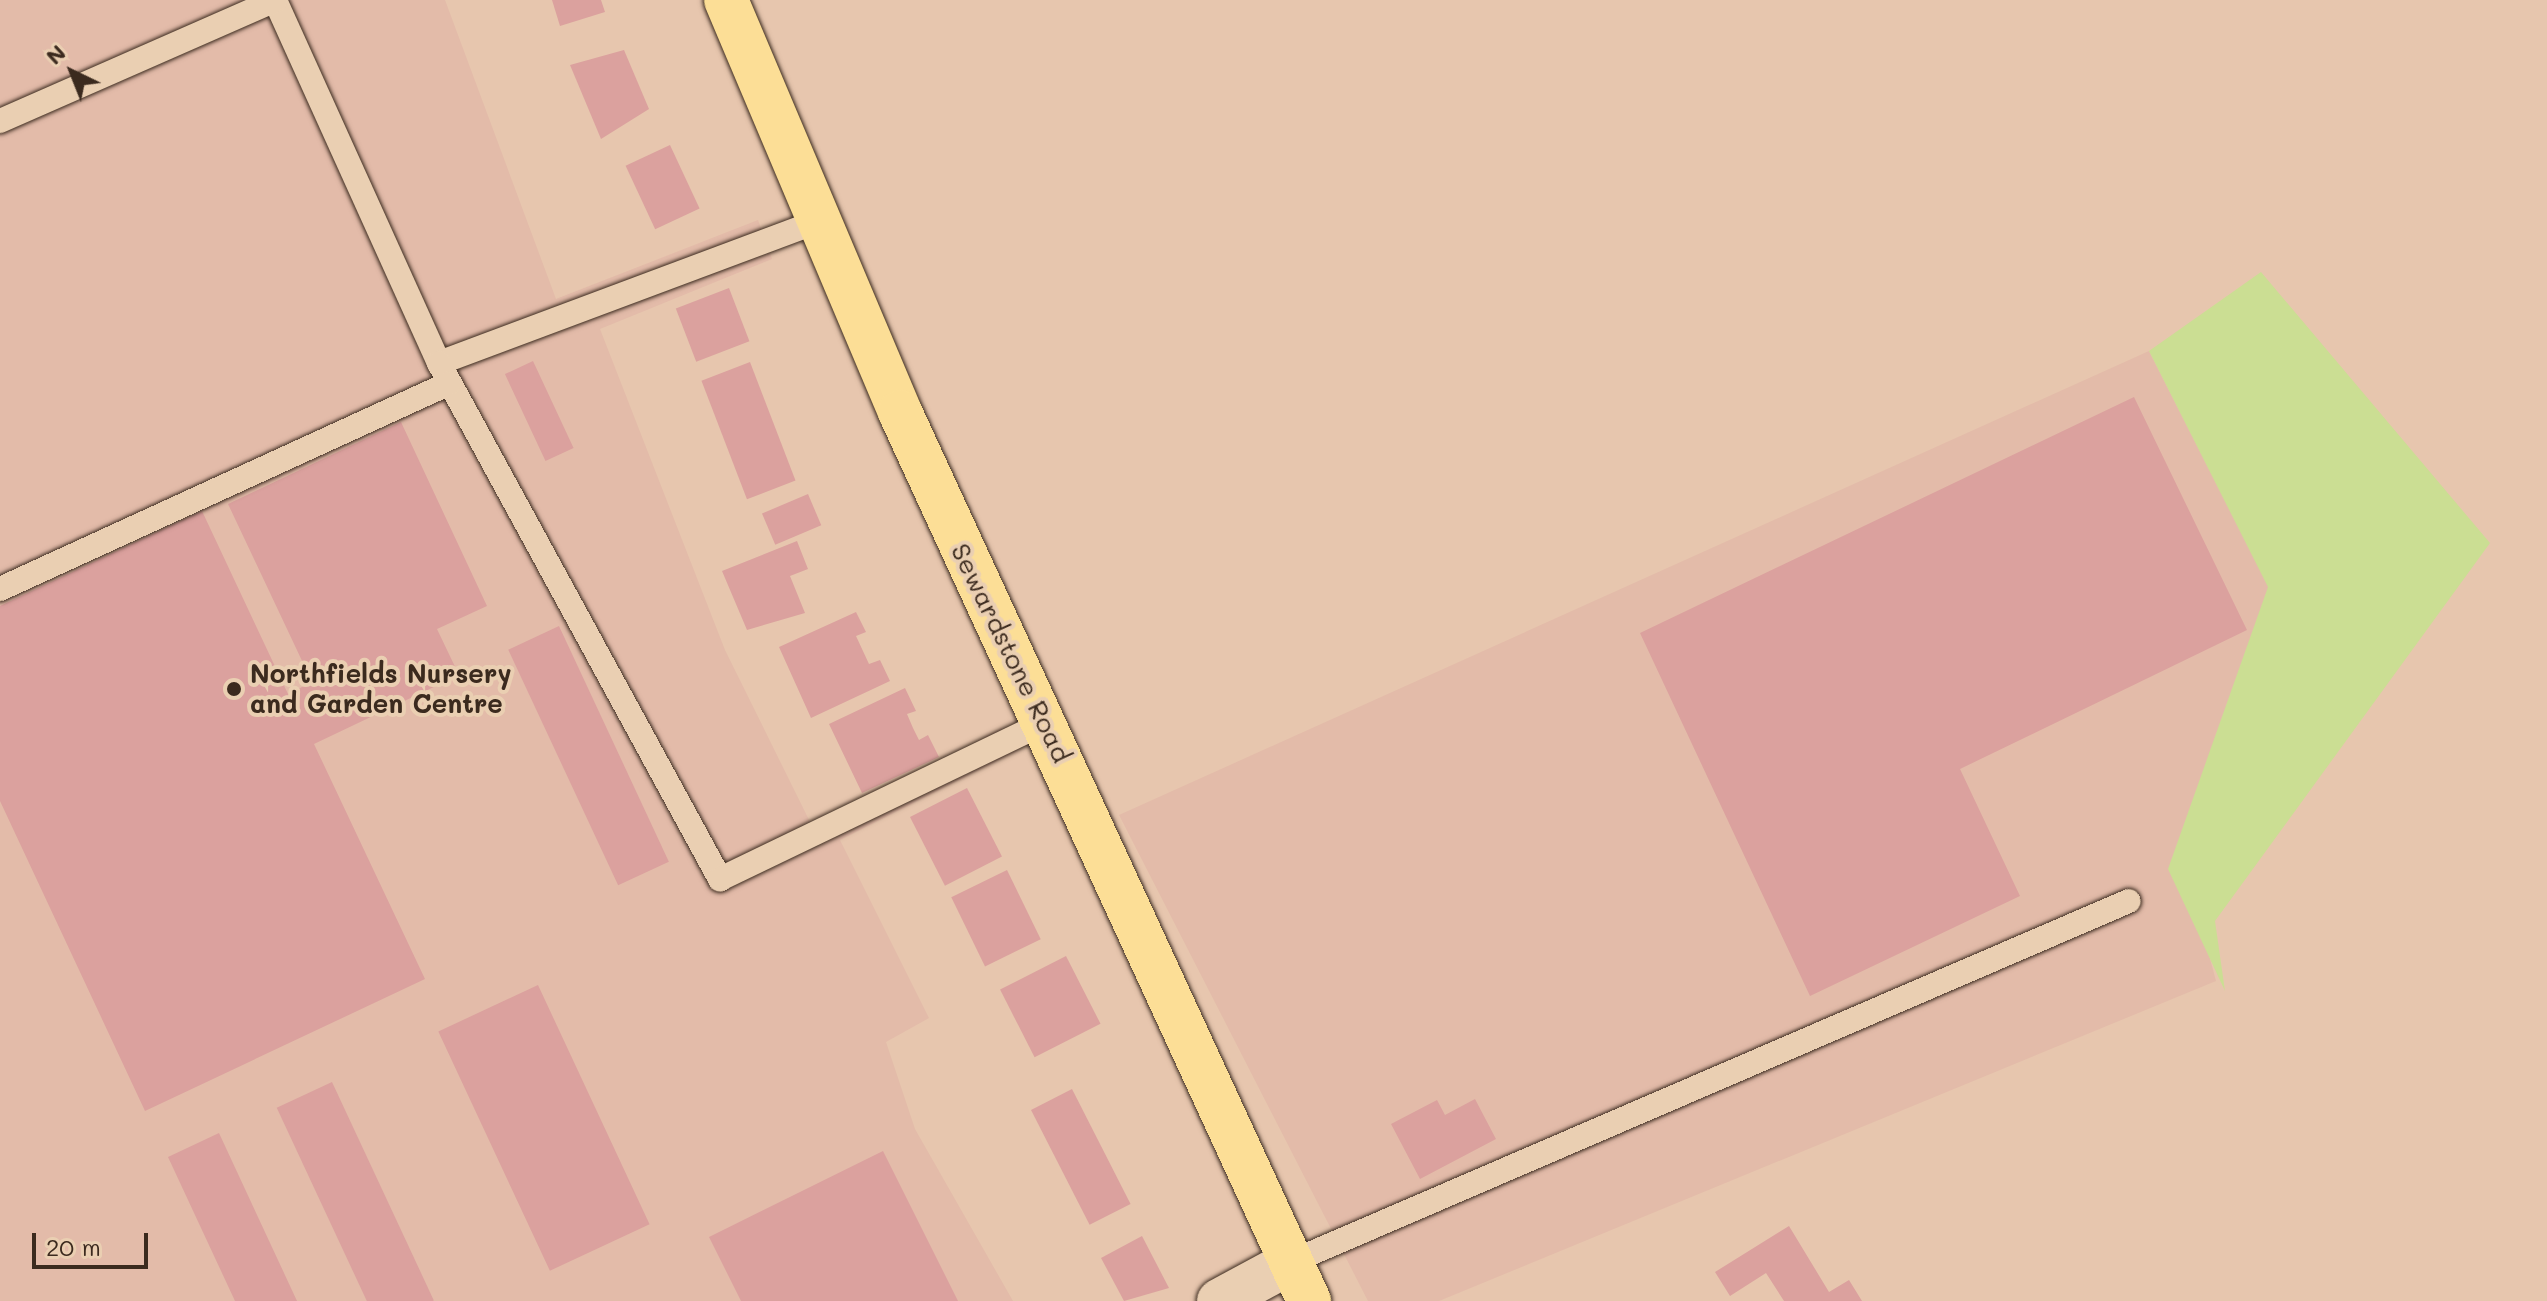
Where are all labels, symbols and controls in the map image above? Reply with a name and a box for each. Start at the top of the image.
north arrow [32,32,112,112]
text: N [39,38,71,70]
street label: Sewardstone Road [944,538,1078,768]
place label: Northfields Nursery and Garden Centre [250,658,511,720]
marker: Northfields Nursery and Garden Centre [225,680,243,698]
scale bar [36,1217,152,1267]
text: 20 m [46,1231,101,1262]

